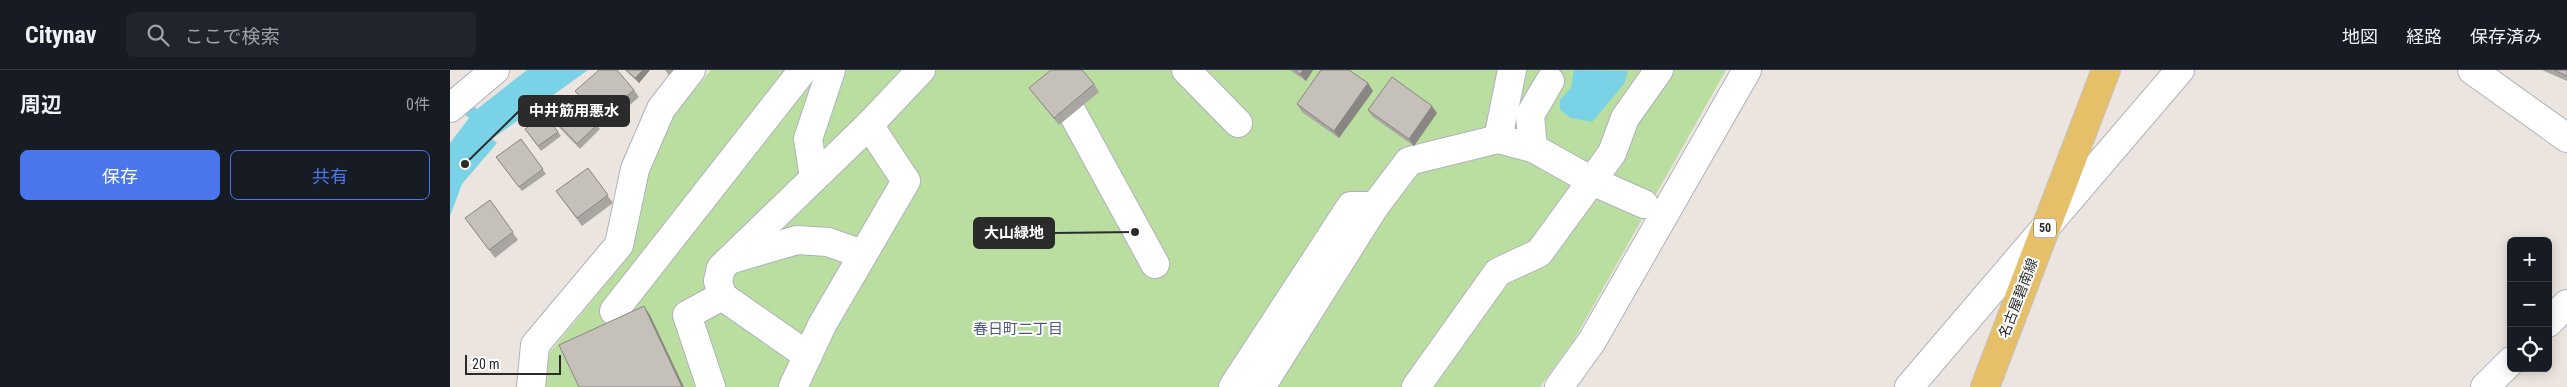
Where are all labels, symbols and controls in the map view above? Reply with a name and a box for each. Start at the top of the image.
search box [126,12,476,57]
text: Citynav [25,21,96,49]
icon: search [144,21,172,49]
text: ここで検索 [184,25,280,48]
text: 地図 [2342,26,2378,47]
text: 経路 [2406,26,2442,47]
text: 保存済み [2470,26,2542,47]
text: 周辺 [20,93,62,117]
text: 0件 [406,95,430,114]
callout: 中井筋用悪水 [519,96,629,126]
text: 中井筋用悪水 [529,102,619,120]
button: 保存 [20,150,220,200]
button: 共有 [230,150,430,200]
callout: 大山緑地 [974,218,1054,248]
road number: 50 [2034,218,2056,238]
text: 大山緑地 [984,224,1044,242]
map controls [2507,237,2552,372]
button: + [2507,237,2552,282]
street label: 名古屋碧南線 [1995,256,2041,340]
button: − [2507,282,2552,327]
district label: 春日町二丁目 [973,320,1063,338]
button: locate [2507,327,2552,372]
scale bar [465,352,561,375]
text: 20 m [472,356,500,372]

